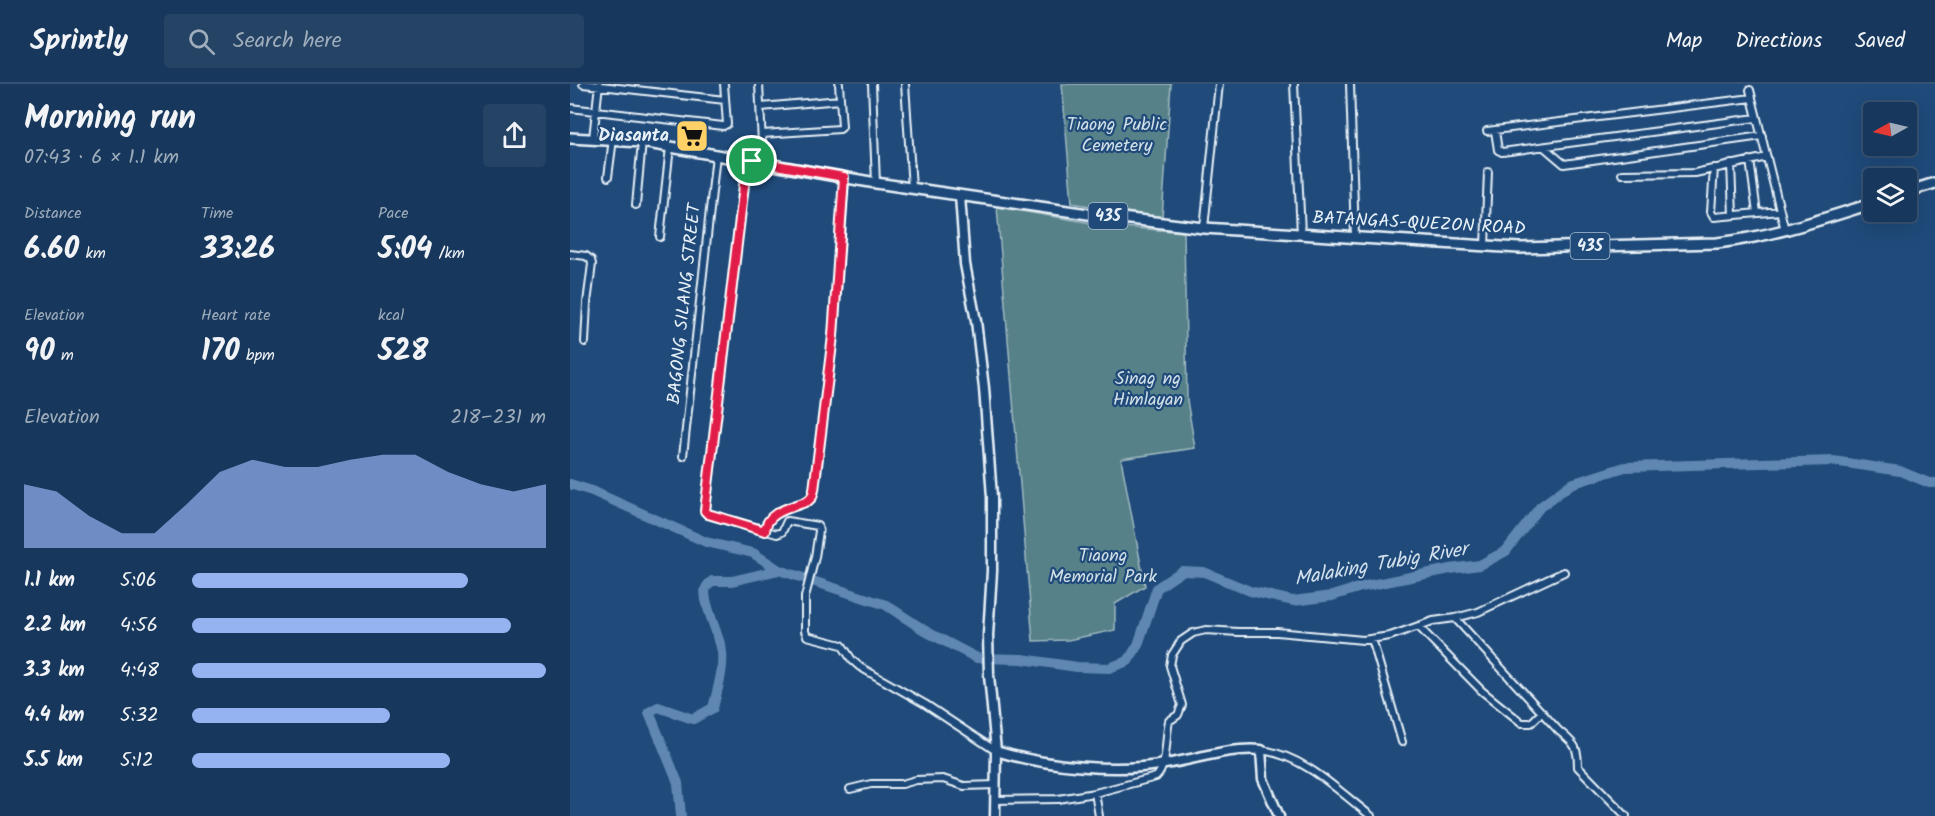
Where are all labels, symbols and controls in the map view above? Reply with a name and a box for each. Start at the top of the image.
search box [164,14,584,68]
text: Sprintly [30,19,128,64]
text: Search here [233,24,342,59]
icon: search [185,25,218,58]
text: Map [1666,25,1702,58]
text: Directions [1735,25,1822,58]
text: Saved [1855,25,1905,58]
text: Morning run [24,93,196,146]
north arrow [1863,102,1917,156]
map controls [1863,102,1917,222]
button: share [483,104,546,167]
park label: Tiaong Public Cemetery [1067,111,1167,161]
supermarket icon: Diasanta [674,118,710,154]
place label: Diasanta [598,122,669,151]
pin [726,135,777,186]
text: 07:43 · 6 × 1.1 km [24,142,179,174]
icon: arrive [735,144,768,177]
button: layers [1863,168,1917,222]
text: Distance [24,201,82,226]
text: Time [201,201,233,226]
text: Pace [378,201,409,226]
street label: BAGONG SILANG STREET [660,201,710,406]
road number: 435 [1088,203,1128,229]
street label: BATANGAS-QUEZON ROAD [1312,204,1527,244]
text: 6.60 [24,226,79,274]
text: 33:26 [201,226,275,274]
text: 5:04 [378,226,432,274]
road number: 435 [1570,233,1610,259]
text: km [79,241,106,266]
text: /km [432,241,465,266]
text: Elevation [24,303,85,328]
text: Heart rate [201,303,271,328]
text: kcal [378,303,404,328]
text: 90 [24,328,55,376]
text: 170 [201,328,240,376]
text: 528 [378,328,428,376]
text: m [55,343,74,368]
text: bpm [240,343,275,368]
park label: Sinag ng Himlayan [1113,365,1183,415]
text: Elevation [24,402,100,434]
text: 218–231 m [451,402,546,434]
water label: Malaking Tubig River [1292,533,1474,596]
park label: Tiaong Memorial Park [1049,542,1157,592]
text: 1.1 km [24,565,75,597]
text: 5:06 [120,565,157,597]
text: 2.2 km [24,610,86,642]
text: 4:56 [120,610,158,642]
text: 3.3 km [24,655,85,687]
text: 4:48 [120,655,159,687]
text: 4.4 km [24,700,84,732]
text: 5:32 [120,700,159,732]
text: 5.5 km [24,745,83,777]
text: 5:12 [120,745,154,777]

